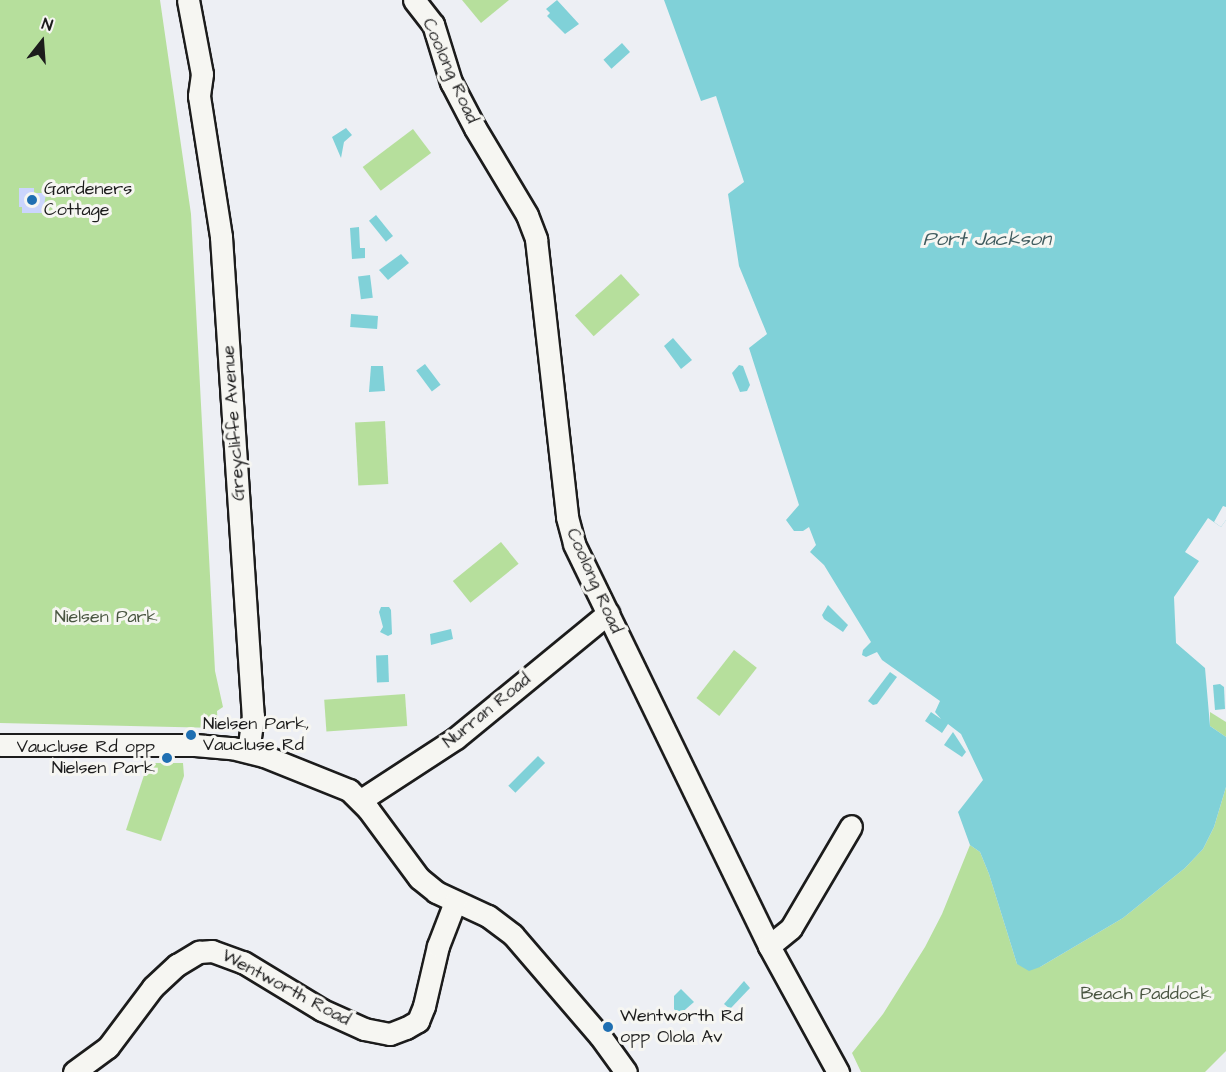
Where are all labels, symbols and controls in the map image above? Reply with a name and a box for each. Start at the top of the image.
north arrow [12,12,72,72]
text: N [39,13,55,37]
street label: Coolong Road [417,15,483,127]
place label: Gardeners Cottage [44,179,132,222]
marker: Gardeners Cottage [25,193,39,207]
water label: Port Jackson [923,227,1051,251]
street label: Greycliffe Avenue [218,345,250,501]
street label: Coolong Road [561,525,627,637]
park label: Nielsen Park [54,606,158,628]
street label: Nurran Road [439,669,535,753]
place label: Nielsen Park, Vaucluse Rd [203,714,309,756]
marker: Nielsen Park, Vaucluse Rd [184,728,198,742]
place label: Vaucluse Rd opp Nielsen Park [17,737,155,780]
marker: Vaucluse Rd opp Nielsen Park [160,751,174,765]
street label: Wentworth Road [218,945,354,1031]
park label: Beach Paddock [1081,983,1211,1005]
place label: Wentworth Rd opp Olola Av [620,1006,743,1048]
marker: Wentworth Rd opp Olola Av [601,1020,615,1034]

